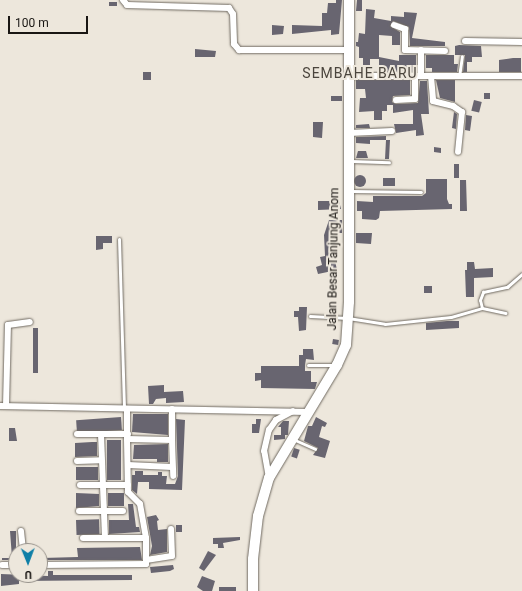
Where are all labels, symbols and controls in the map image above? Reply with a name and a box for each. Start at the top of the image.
scale bar [10,8,90,34]
text: 100 m [15,16,49,30]
district label: SEMBAHE BARU [302,65,418,81]
street label: Jalan Besar Tanjung Anom [326,187,342,331]
north arrow [8,543,48,583]
text: U [24,568,32,581]

